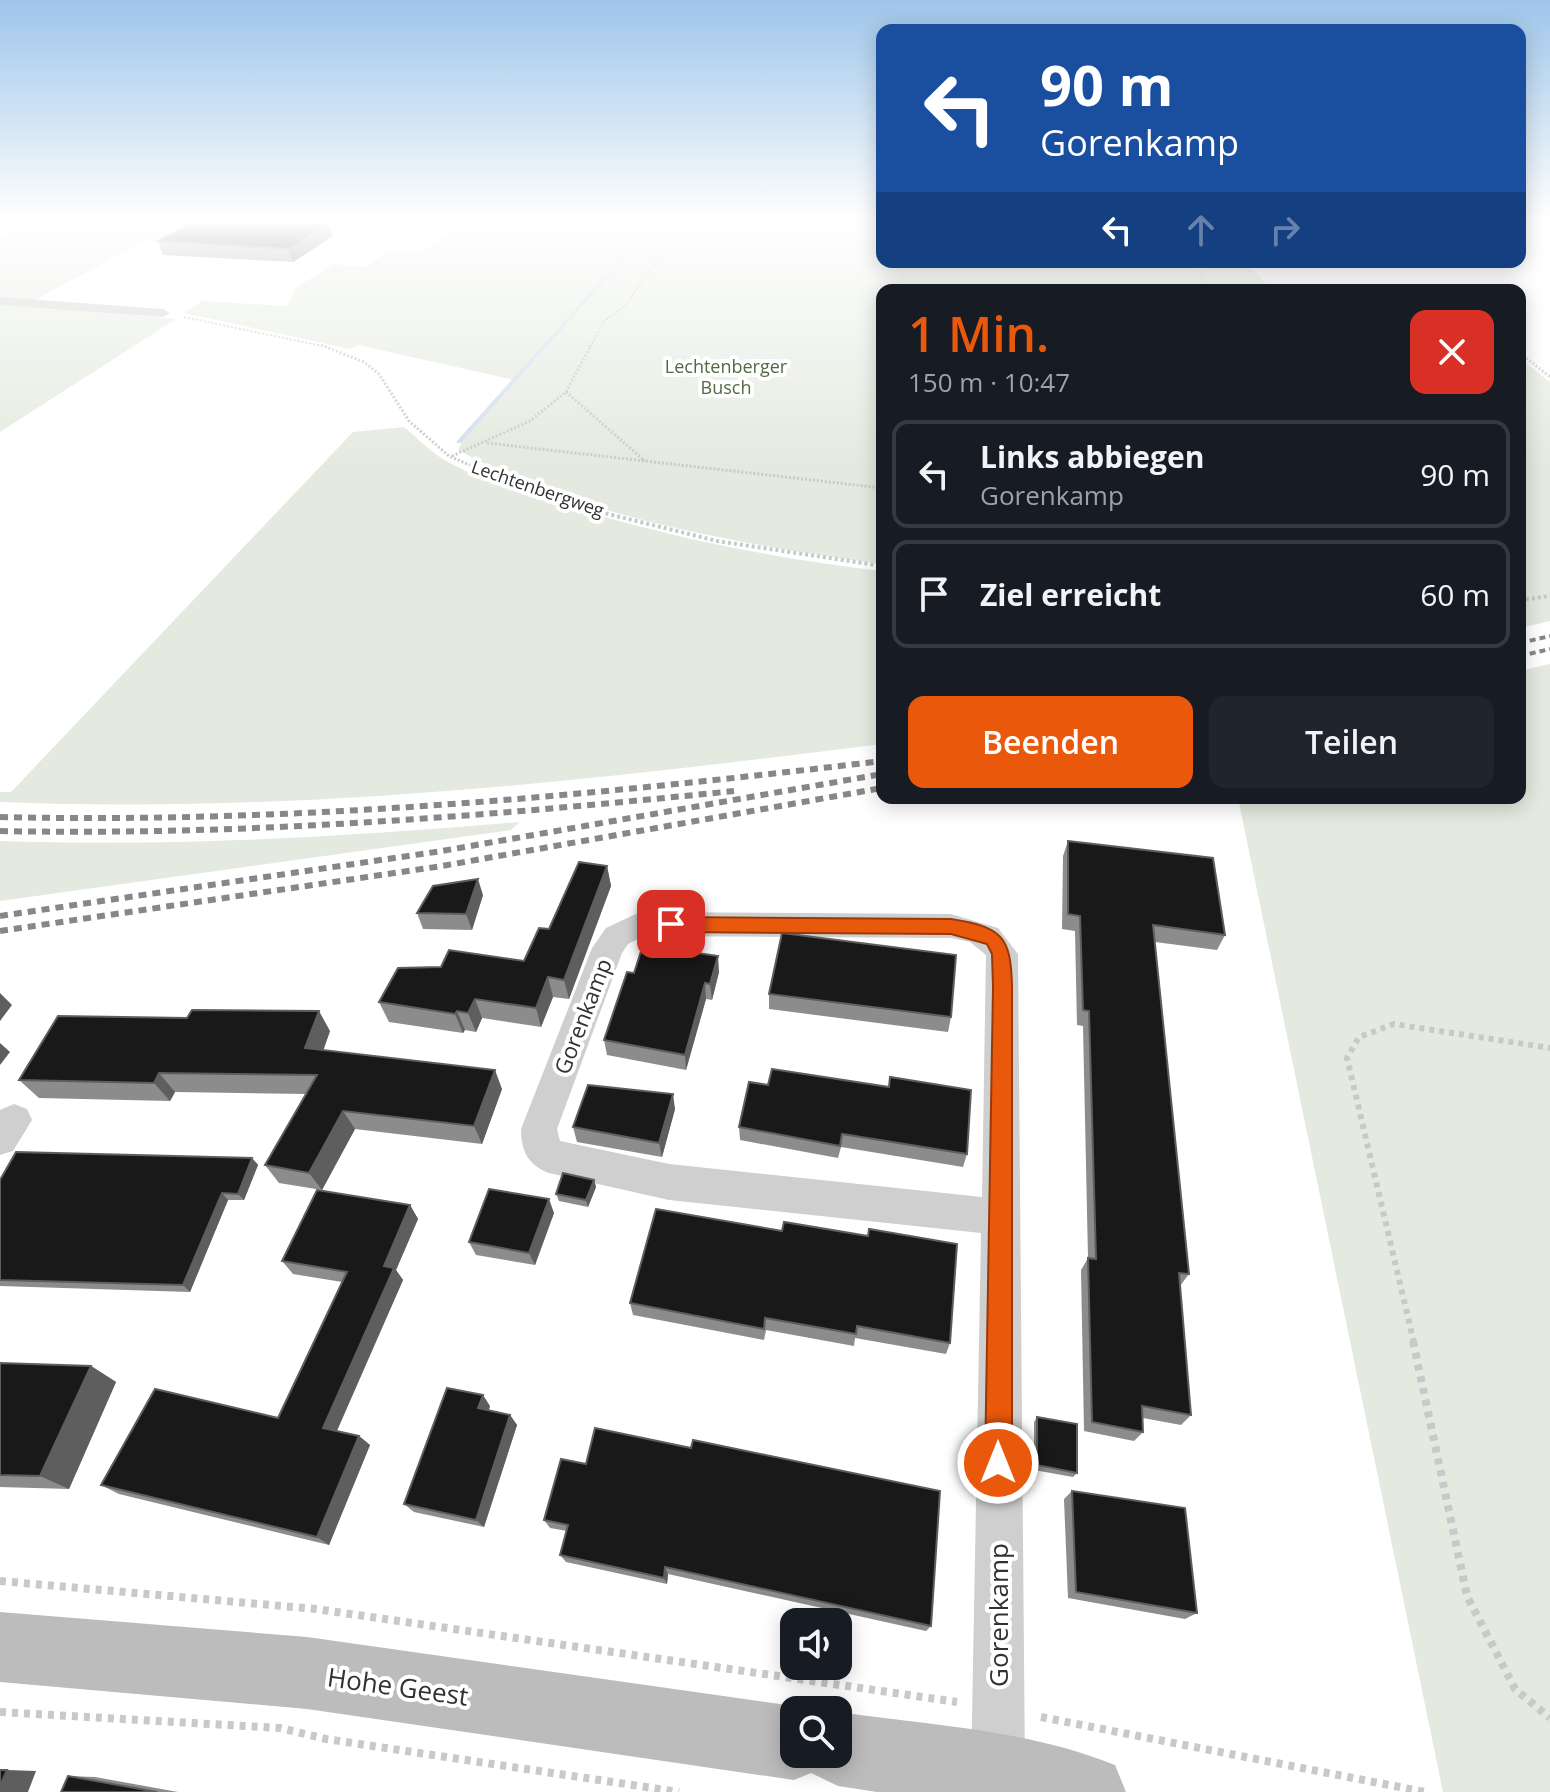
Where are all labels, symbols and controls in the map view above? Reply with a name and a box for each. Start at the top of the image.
text: 90 m [1040,46,1174,122]
icon: left [908,56,1012,160]
text: Gorenkamp [1040,118,1239,167]
icon: left [1095,208,1139,252]
icon: ahead [1179,208,1223,252]
icon: right [1263,208,1307,252]
text: 1 Min. [908,301,1049,366]
button: close [1410,310,1494,394]
park label: Lechtenberger Busch [665,354,788,399]
text: 150 m · 10:47 [908,364,1070,400]
text: Links abbiegen [980,436,1205,477]
icon: left [912,452,956,496]
street label: Lechtenbergweg [468,454,608,522]
text: 90 m [1420,454,1490,495]
text: Gorenkamp [980,477,1124,513]
icon: arrive [912,572,956,616]
text: Ziel erreicht [980,574,1161,615]
text: 60 m [1420,574,1490,615]
button: Beenden [908,696,1193,788]
button: Teilen [1209,696,1494,788]
pin [637,890,705,958]
icon: arrive [649,902,693,946]
street label: Gorenkamp [546,954,618,1078]
position arrow [956,1421,1040,1505]
street label: Gorenkamp [980,1543,1016,1687]
map controls [780,1608,852,1768]
button: sound [780,1608,852,1680]
street label: Hohe Geest [325,1658,471,1714]
button: search [780,1696,852,1768]

